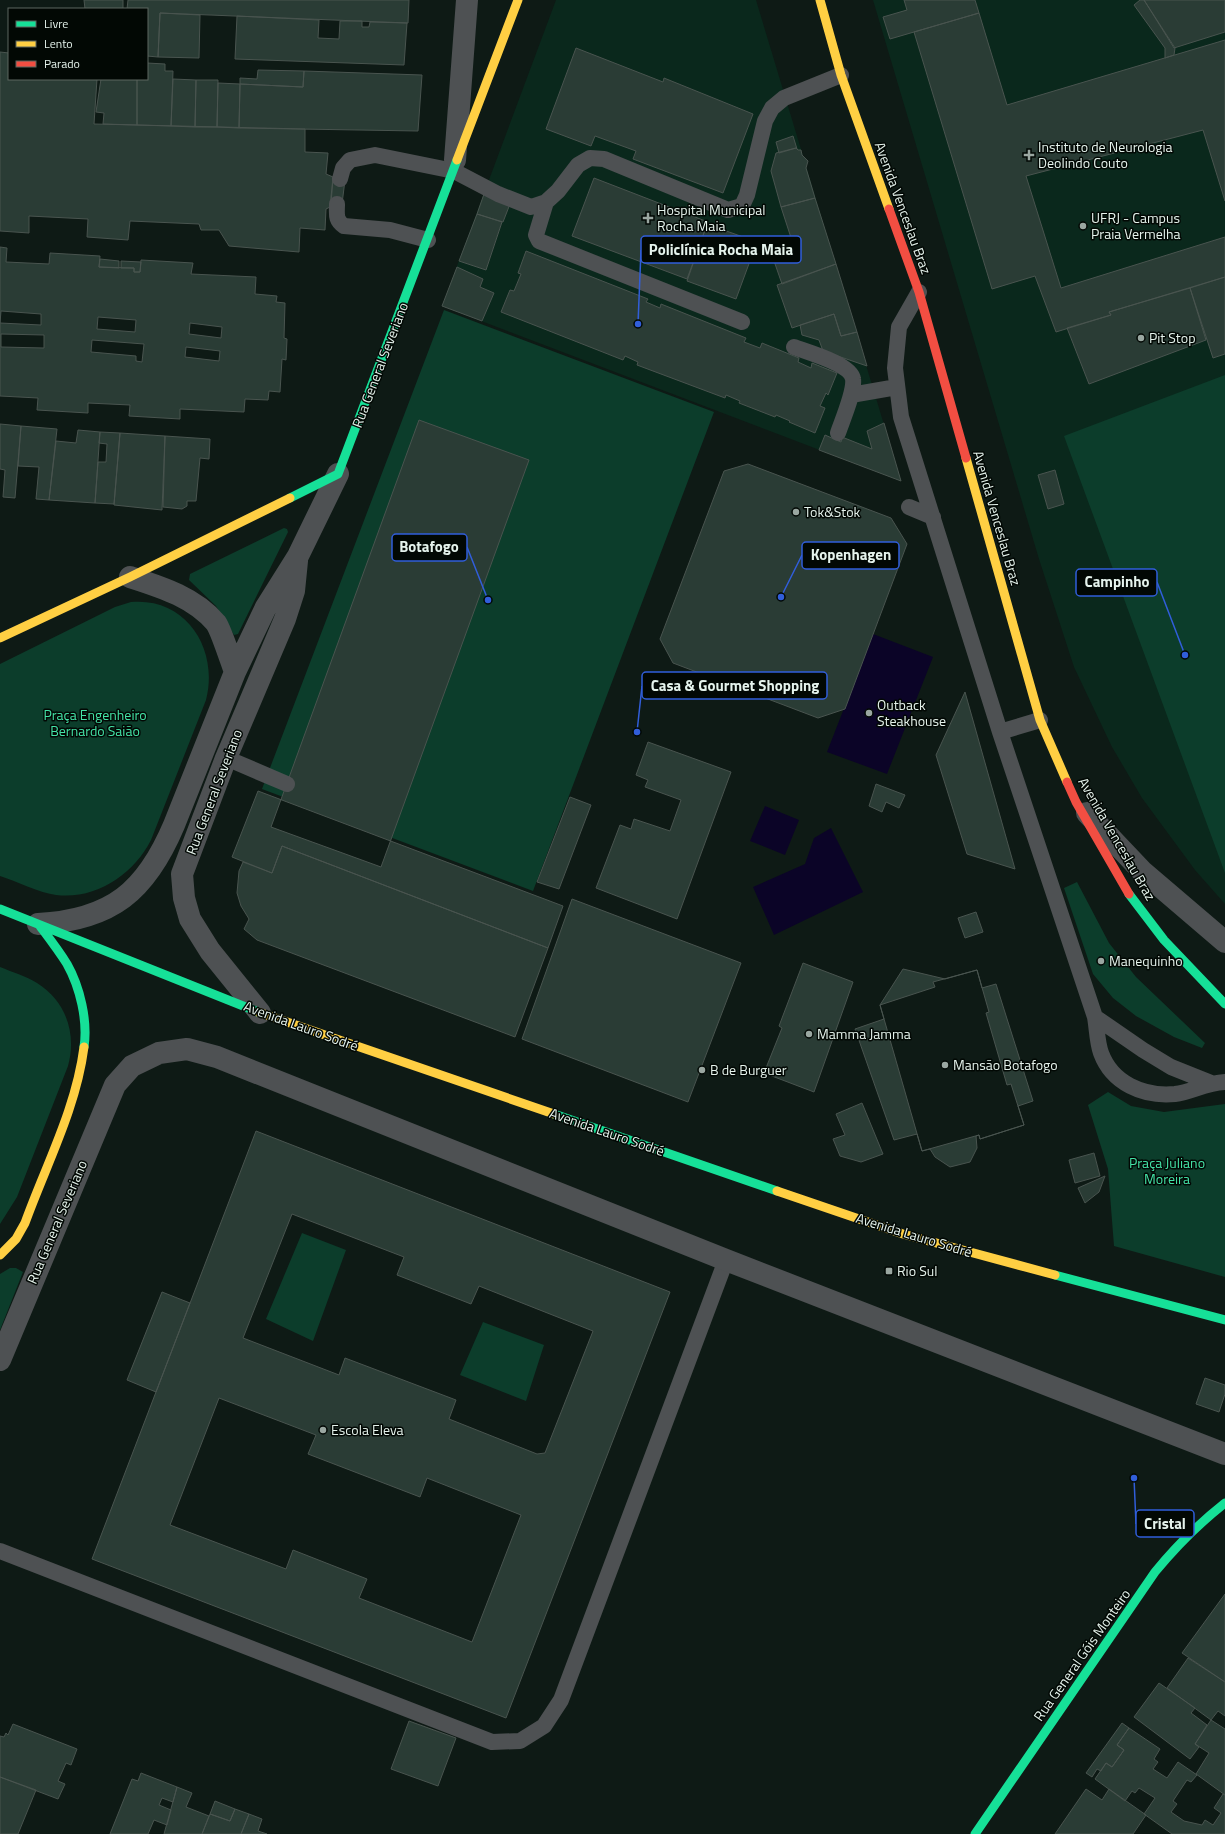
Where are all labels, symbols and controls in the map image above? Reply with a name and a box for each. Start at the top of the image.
legend [8,8,148,80]
text: Livre [44,14,68,33]
text: Lento [44,34,73,53]
text: Parado [44,54,80,73]
place label: Instituto de Neurologia Deolindo Couto [1038,136,1173,173]
street label: Avenida Venceslau Braz [870,139,937,277]
marker: Instituto de Neurologia Deolindo Couto [1023,149,1035,161]
place label: Hospital Municipal Rocha Maia [657,199,766,236]
place label: UFRJ - Campus Praia Vermelha [1091,207,1180,244]
marker: Hospital Municipal Rocha Maia [642,212,654,224]
marker: UFRJ - Campus Praia Vermelha [1078,221,1088,231]
callout: Policlínica Rocha Maia [641,236,801,263]
text: Policlínica Rocha Maia [649,238,794,261]
street label: Rua General Severiano [346,299,413,430]
place label: Pit Stop [1149,327,1196,348]
marker: Pit Stop [1136,333,1146,343]
street label: Avenida Venceslau Braz [968,448,1027,588]
place label: Tok&Stok [804,501,861,522]
marker: Tok&Stok [791,507,801,517]
callout: Botafogo [392,534,467,561]
text: Botafogo [399,535,459,558]
callout: Kopenhagen [802,542,899,569]
text: Kopenhagen [811,543,891,566]
callout: Campinho [1076,569,1157,596]
text: Campinho [1085,570,1150,593]
callout: Casa & Gourmet Shopping [642,672,827,699]
text: Casa & Gourmet Shopping [651,674,819,697]
place label: Outback Steakhouse [877,694,946,731]
park label: Praça Engenheiro Bernardo Saião [43,704,147,741]
marker: Outback Steakhouse [864,708,874,718]
street label: Rua General Severiano [180,726,247,857]
street label: Avenida Venceslau Braz [1073,773,1161,904]
place label: Manequinho [1109,950,1183,971]
marker: Manequinho [1096,956,1106,966]
street label: Avenida Lauro Sodré [241,995,361,1056]
place label: Mamma Jamma [817,1023,911,1044]
marker: Mamma Jamma [804,1029,814,1039]
place label: Mansão Botafogo [953,1054,1058,1075]
place label: B de Burguer [710,1059,787,1080]
marker: Mansão Botafogo [940,1060,950,1070]
marker: B de Burguer [697,1065,707,1075]
street label: Avenida Lauro Sodré [547,1102,667,1161]
park label: Praça Juliano Moreira [1129,1152,1205,1189]
street label: Rua General Severiano [21,1157,92,1287]
street label: Avenida Lauro Sodré [854,1207,975,1262]
place label: Rio Sul [897,1260,937,1281]
marker: Rio Sul [884,1266,894,1276]
place label: Escola Eleva [331,1419,404,1440]
marker: Escola Eleva [318,1425,328,1435]
callout: Cristal [1136,1510,1194,1537]
text: Cristal [1144,1512,1186,1535]
street label: Rua General Góis Monteiro [1028,1584,1135,1725]

